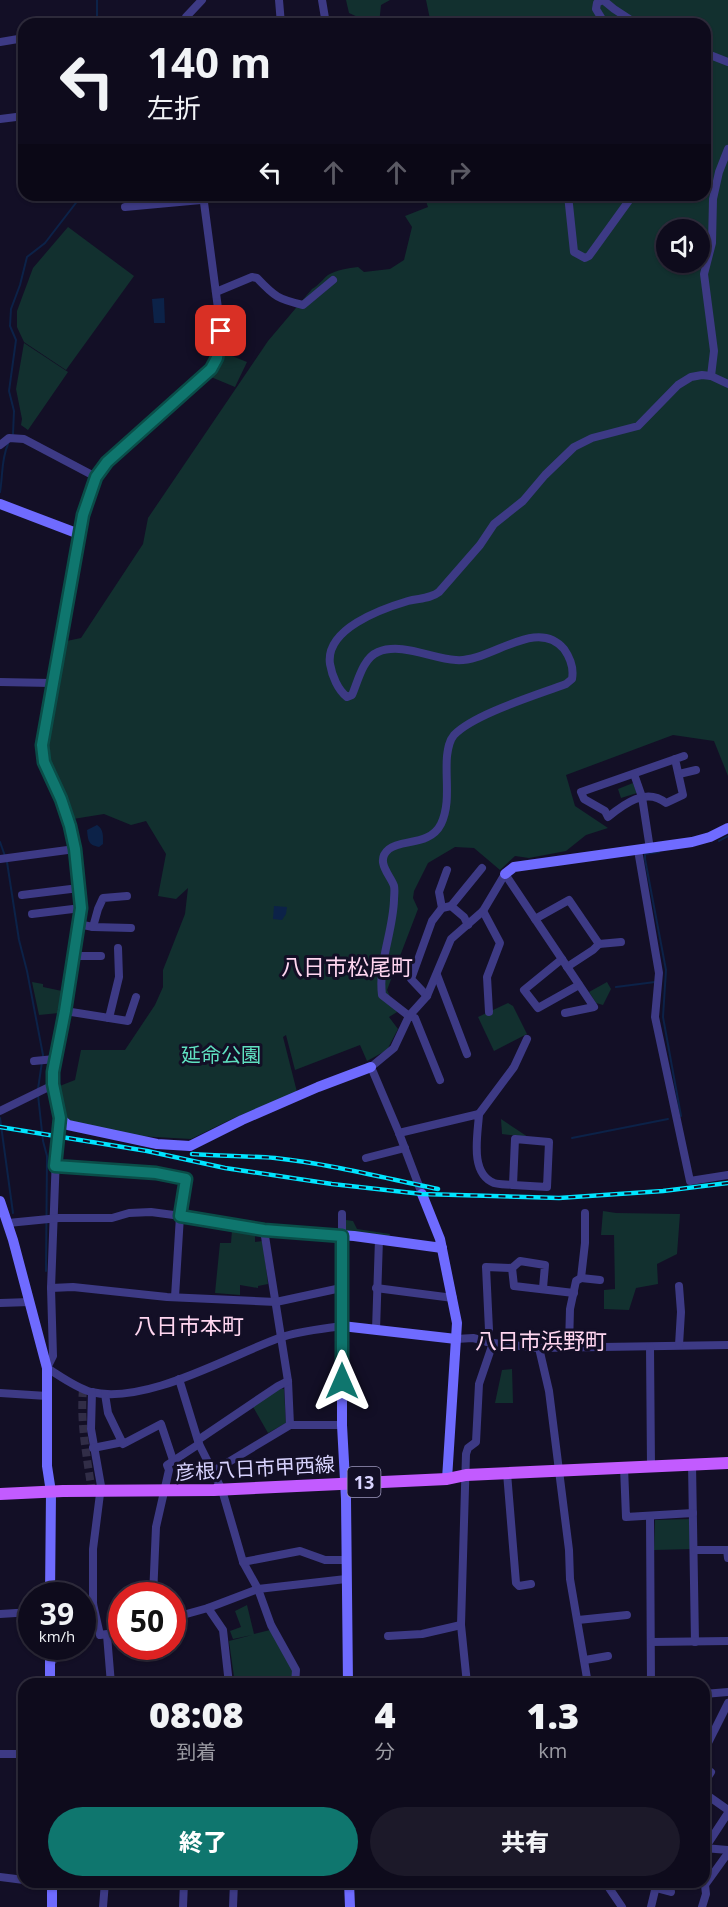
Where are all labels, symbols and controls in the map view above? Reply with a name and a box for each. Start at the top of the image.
text: 140 m [147,33,271,90]
icon: left [48,42,126,120]
text: 左折 [147,89,201,126]
icon: left [254,156,287,189]
icon: ahead [317,156,350,189]
icon: ahead [380,156,413,189]
icon: right [443,156,476,189]
map controls [656,219,710,273]
button: sound [656,219,710,273]
pin [195,305,246,356]
icon: arrive [204,314,237,347]
district label: 八日市松尾町 [281,951,413,981]
park label: 延命公園 [181,1041,261,1068]
district label: 八日市本町 [134,1310,244,1340]
district label: 八日市浜野町 [475,1325,607,1355]
position arrow [310,1349,374,1413]
street label: 彦根八日市甲西線 [174,1450,336,1486]
road number: 13 [348,1467,380,1497]
speed limit sign: 50 [108,1582,186,1660]
text: 39 [40,1593,74,1634]
text: km/h [39,1626,75,1646]
text: 08:08 [149,1690,244,1739]
text: 4 [375,1690,396,1739]
text: 1.3 [527,1691,579,1740]
text: km [538,1737,567,1764]
text: 到着 [176,1738,216,1765]
text: 分 [375,1738,395,1765]
button: 終了 [48,1807,358,1876]
button: 共有 [370,1807,680,1876]

